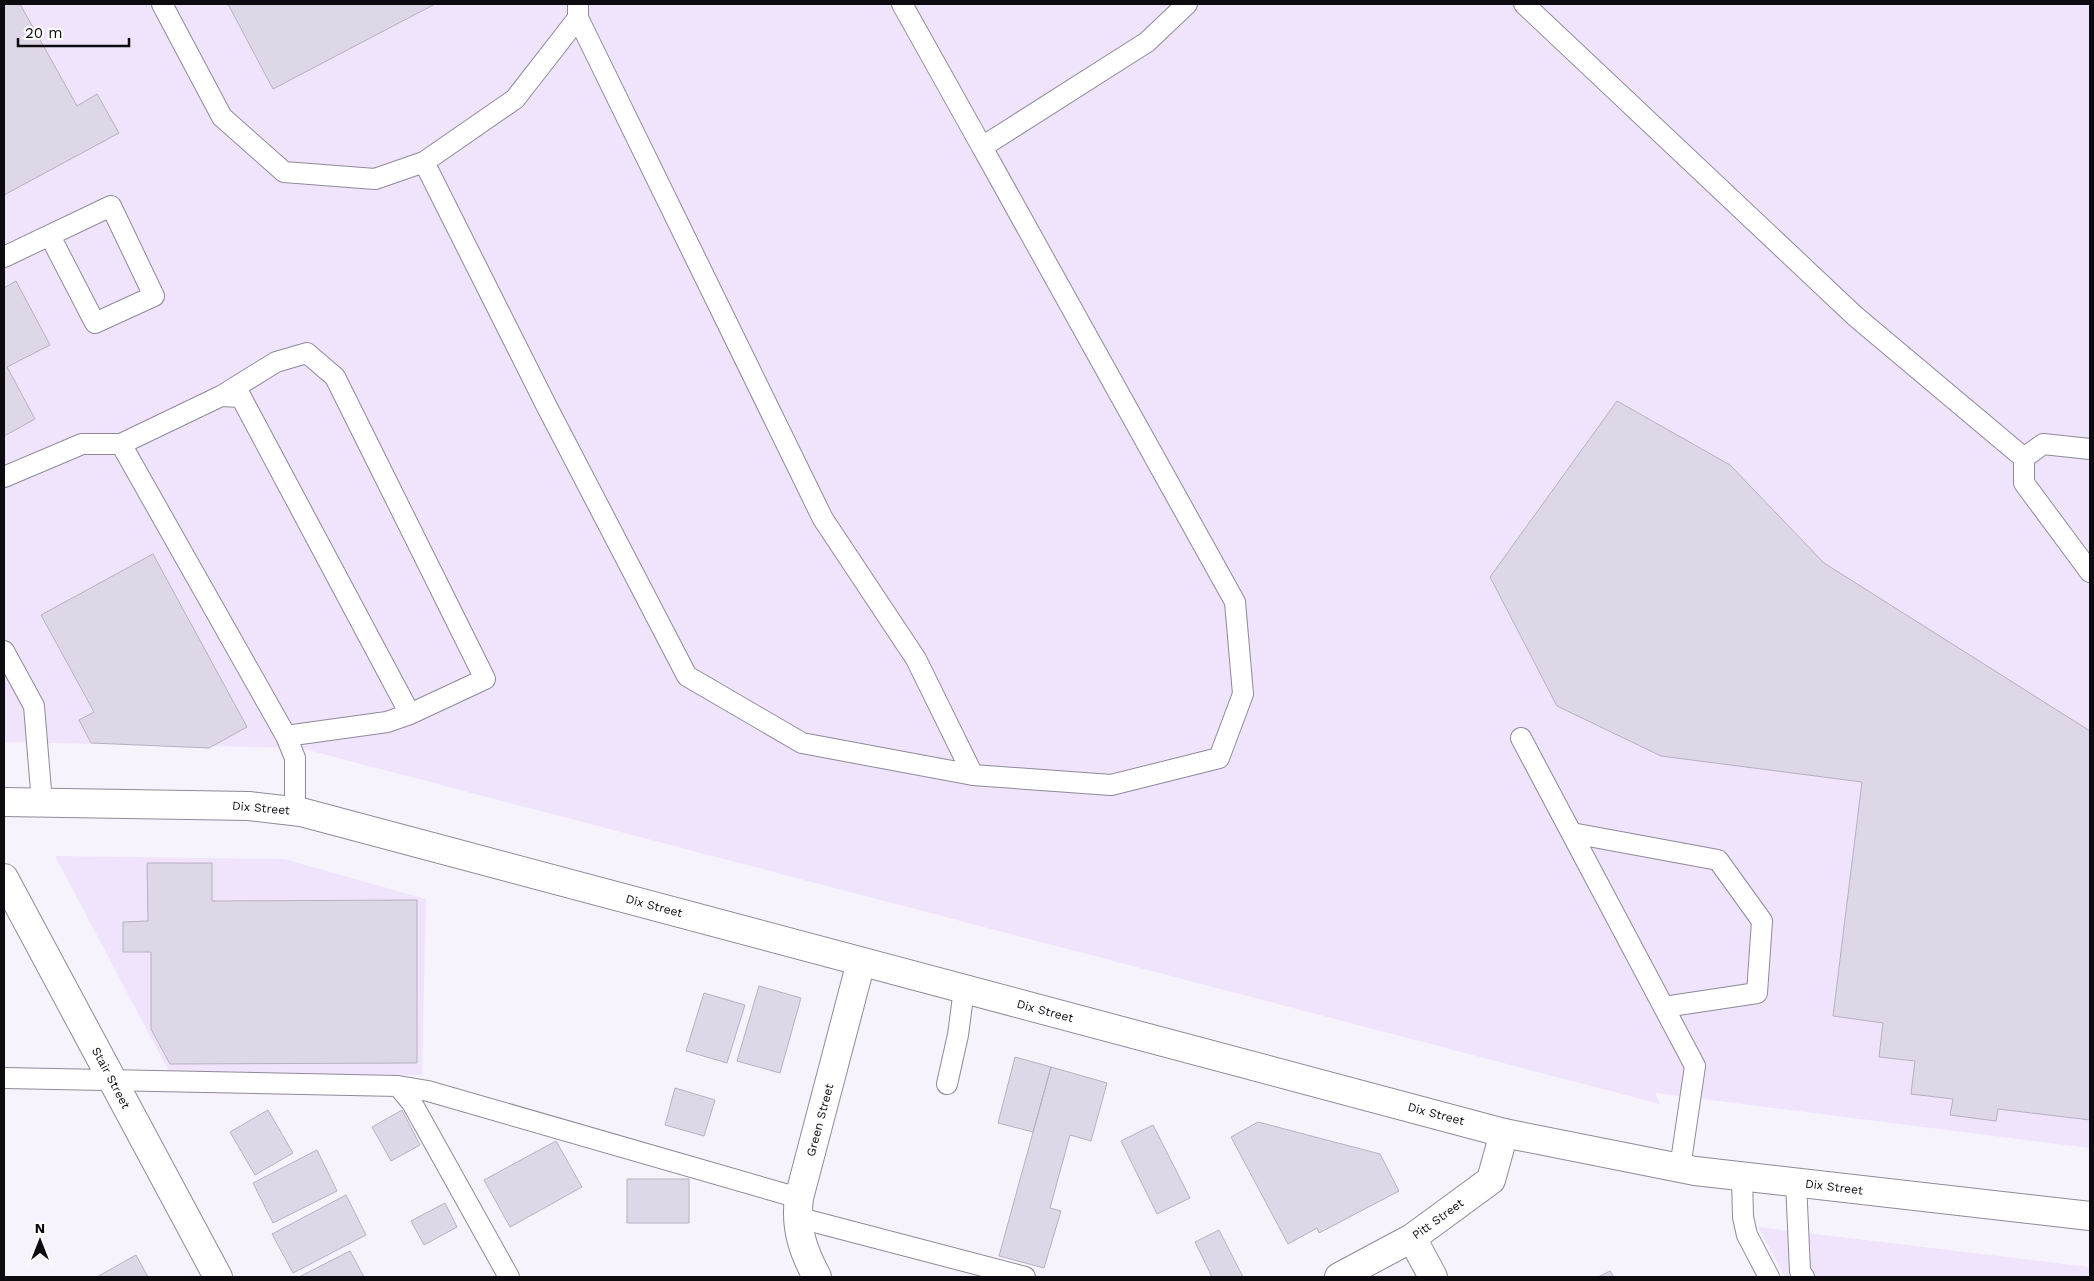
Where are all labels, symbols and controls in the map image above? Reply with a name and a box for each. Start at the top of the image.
scale bar [18,15,129,47]
text: 20 m [25,24,63,42]
street label: Dix Street [231,798,291,818]
street label: Dix Street [624,892,684,920]
street label: Dix Street [1015,997,1075,1025]
street label: Stair Street [89,1045,133,1111]
street label: Green Street [804,1082,836,1158]
street label: Dix Street [1406,1100,1466,1128]
street label: Dix Street [1804,1177,1864,1197]
street label: Pitt Street [1410,1196,1466,1242]
north arrow [15,1216,65,1266]
text: N [35,1220,45,1236]

